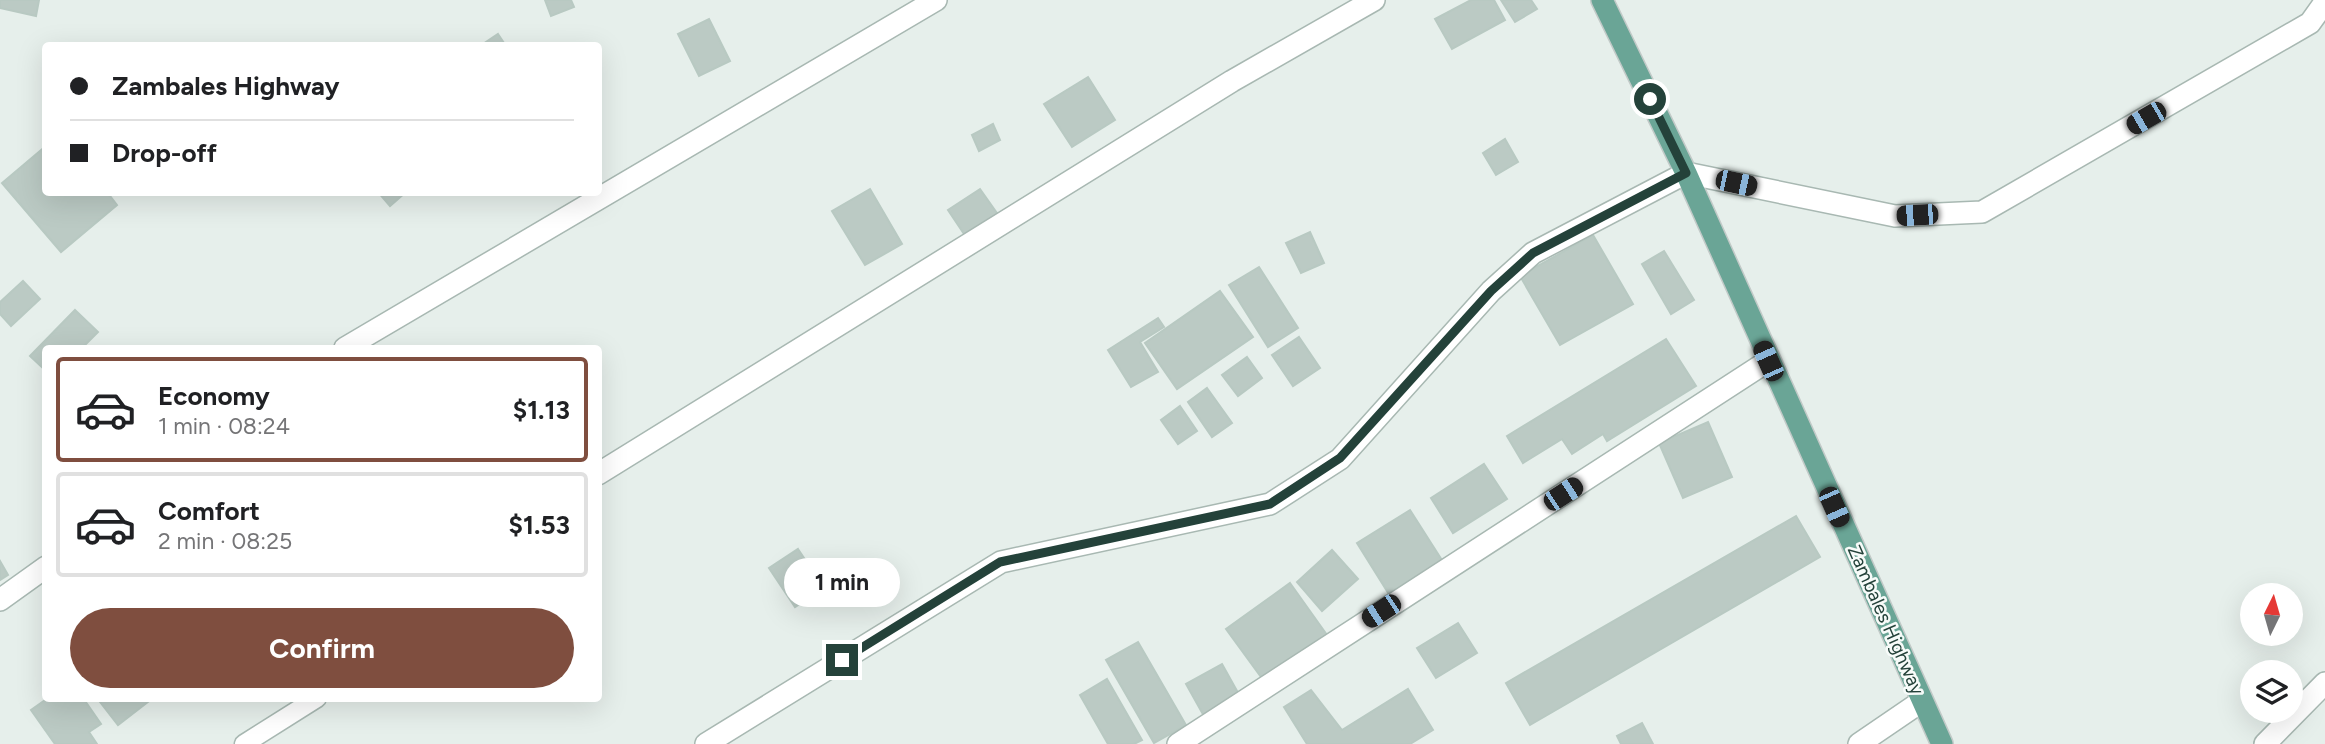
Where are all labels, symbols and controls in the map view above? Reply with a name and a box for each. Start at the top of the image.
text: Zambales Highway [112,70,340,102]
route start [1634,83,1666,115]
car [2123,98,2170,138]
text: Drop-off [112,137,217,169]
car [1714,168,1759,198]
car [1896,203,1939,227]
car [1750,338,1787,384]
icon: car [74,378,137,441]
text: Economy [158,380,270,412]
text: $1.13 [513,394,570,426]
text: 1 min · 08:24 [158,412,290,440]
car [1540,474,1587,514]
car [1816,484,1853,530]
icon: car [74,493,137,556]
text: Comfort [158,495,260,527]
text: $1.53 [509,509,570,541]
text: 2 min · 08:25 [158,527,292,555]
street label: Zambales Highway [1843,542,1929,698]
callout: 1 min [784,558,900,608]
text: 1 min [815,568,869,596]
north arrow [2240,583,2303,646]
map controls [2240,583,2303,723]
car [1358,591,1405,631]
button: Confirm [70,608,574,688]
route end [826,644,858,676]
button: layers [2240,660,2303,723]

